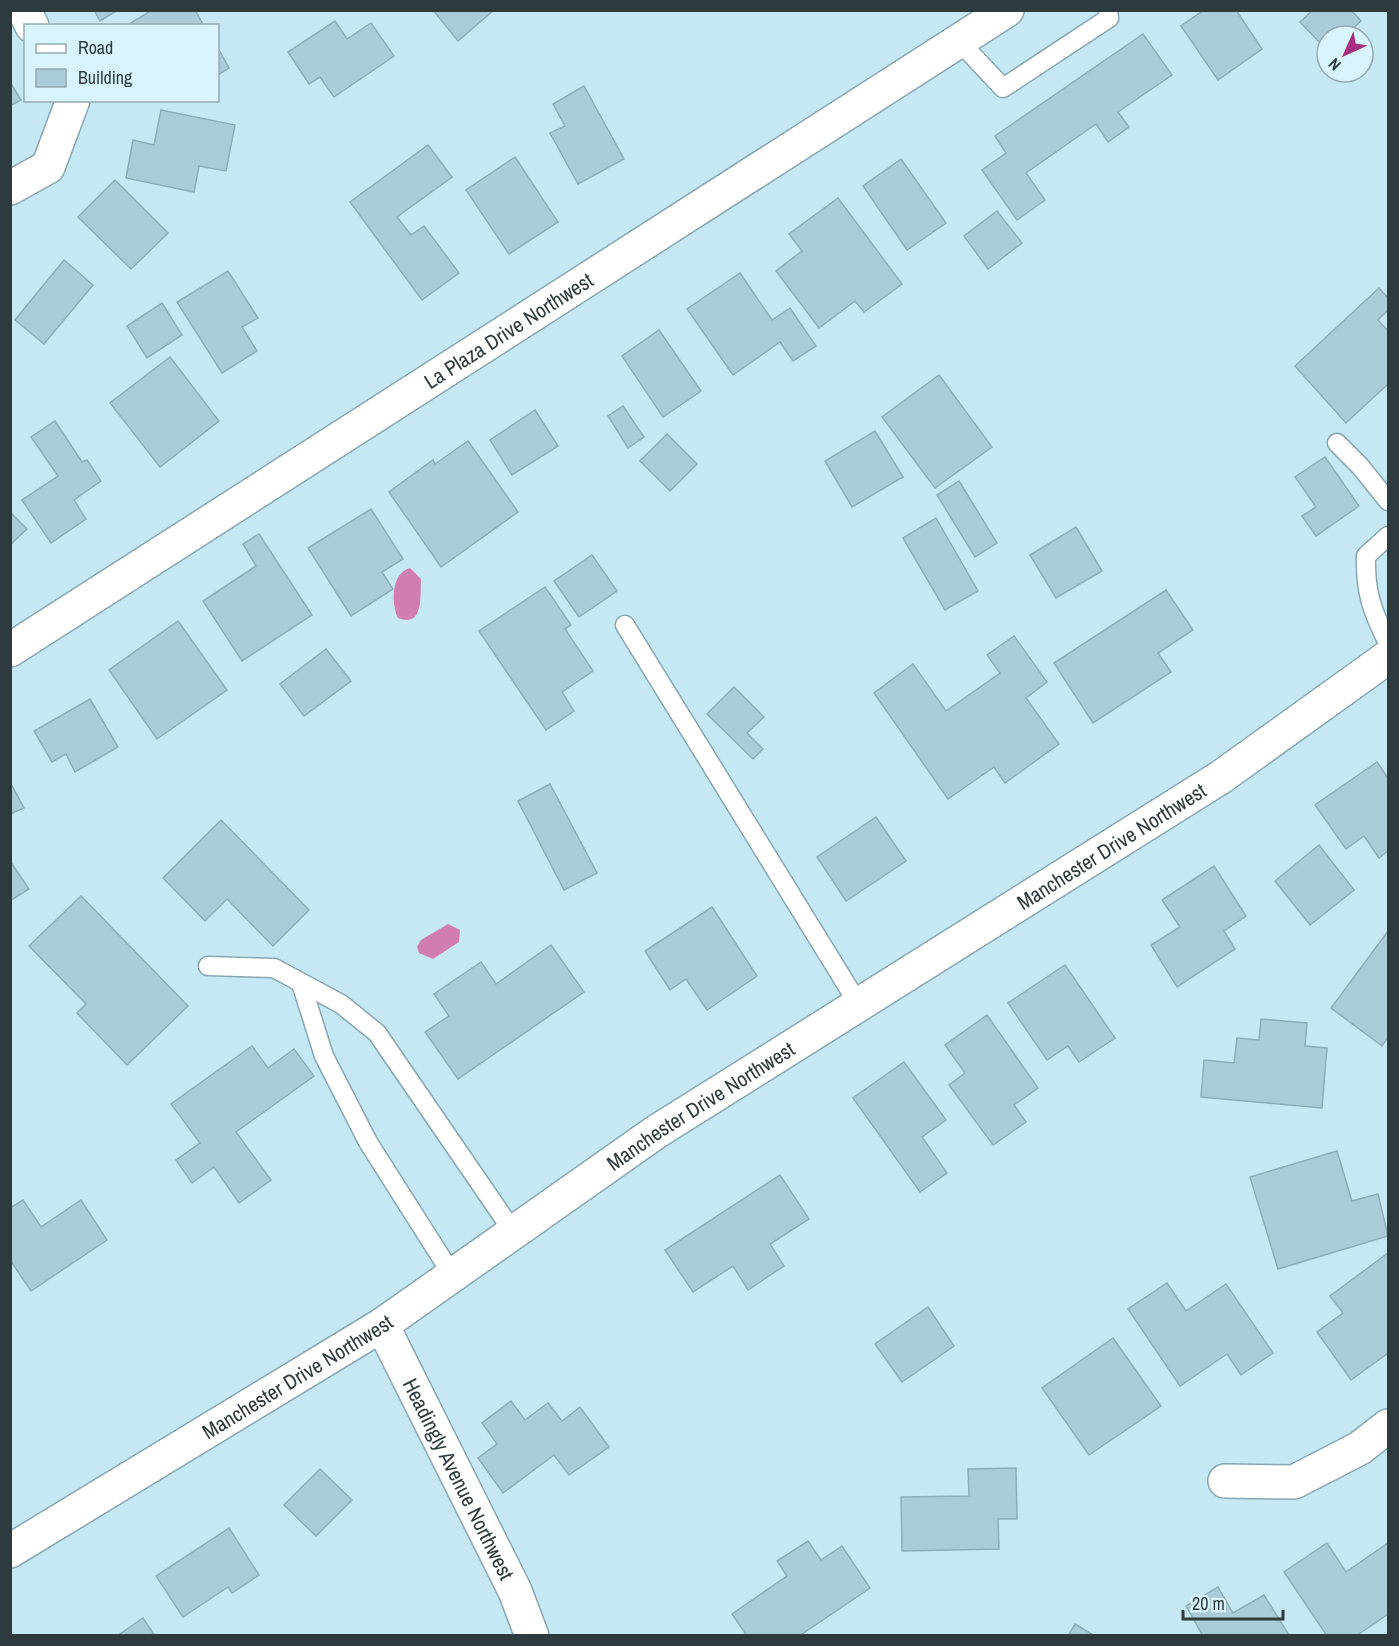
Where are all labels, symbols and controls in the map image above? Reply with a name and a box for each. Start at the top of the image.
legend [24,24,219,102]
north arrow [1315,24,1375,84]
text: Road [78,35,113,60]
text: N [1323,53,1346,76]
text: Building [78,65,133,90]
street label: La Plaza Drive Northwest [418,265,598,395]
street label: Manchester Drive Northwest [1011,776,1212,916]
street label: Manchester Drive Northwest [601,1034,800,1177]
street label: Manchester Drive Northwest [196,1307,399,1446]
street label: Headingly Avenue Northwest [396,1373,522,1585]
scale bar [1183,1583,1284,1621]
text: 20 m [1192,1591,1225,1616]

